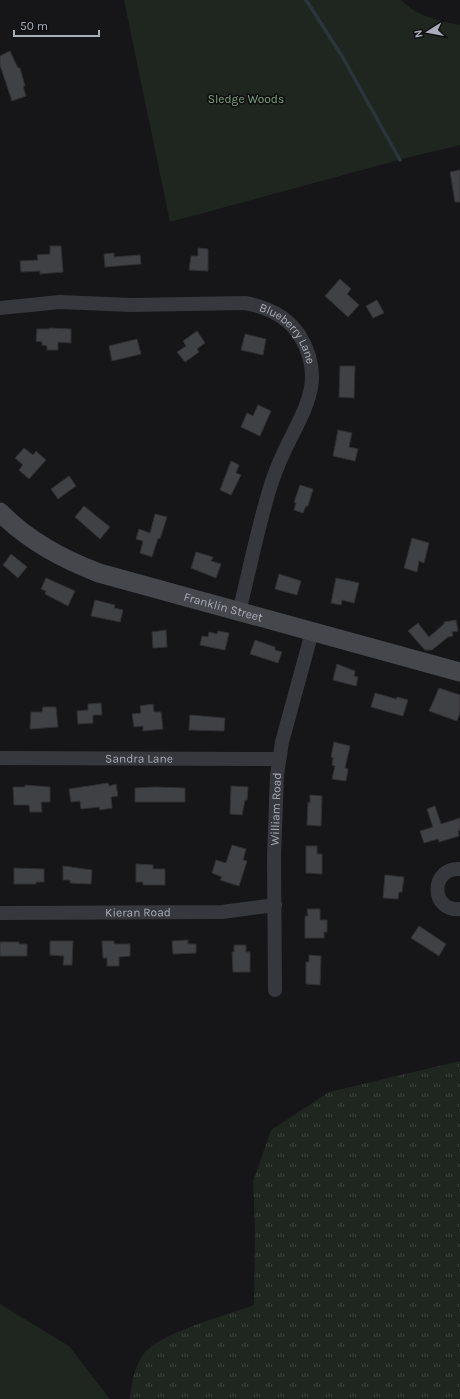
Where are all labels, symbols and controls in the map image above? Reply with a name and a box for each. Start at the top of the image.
scale bar [14,12,99,38]
north arrow [408,12,448,52]
text: 50 m [20,19,48,33]
text: N [412,29,426,39]
park label: Sledge Woods [208,92,284,106]
street label: Blueberry Lane [258,300,318,365]
street label: Franklin Street [182,590,265,625]
street label: Sandra Lane [105,751,173,766]
street label: William Road [267,772,284,846]
street label: Kieran Road [105,905,171,920]

